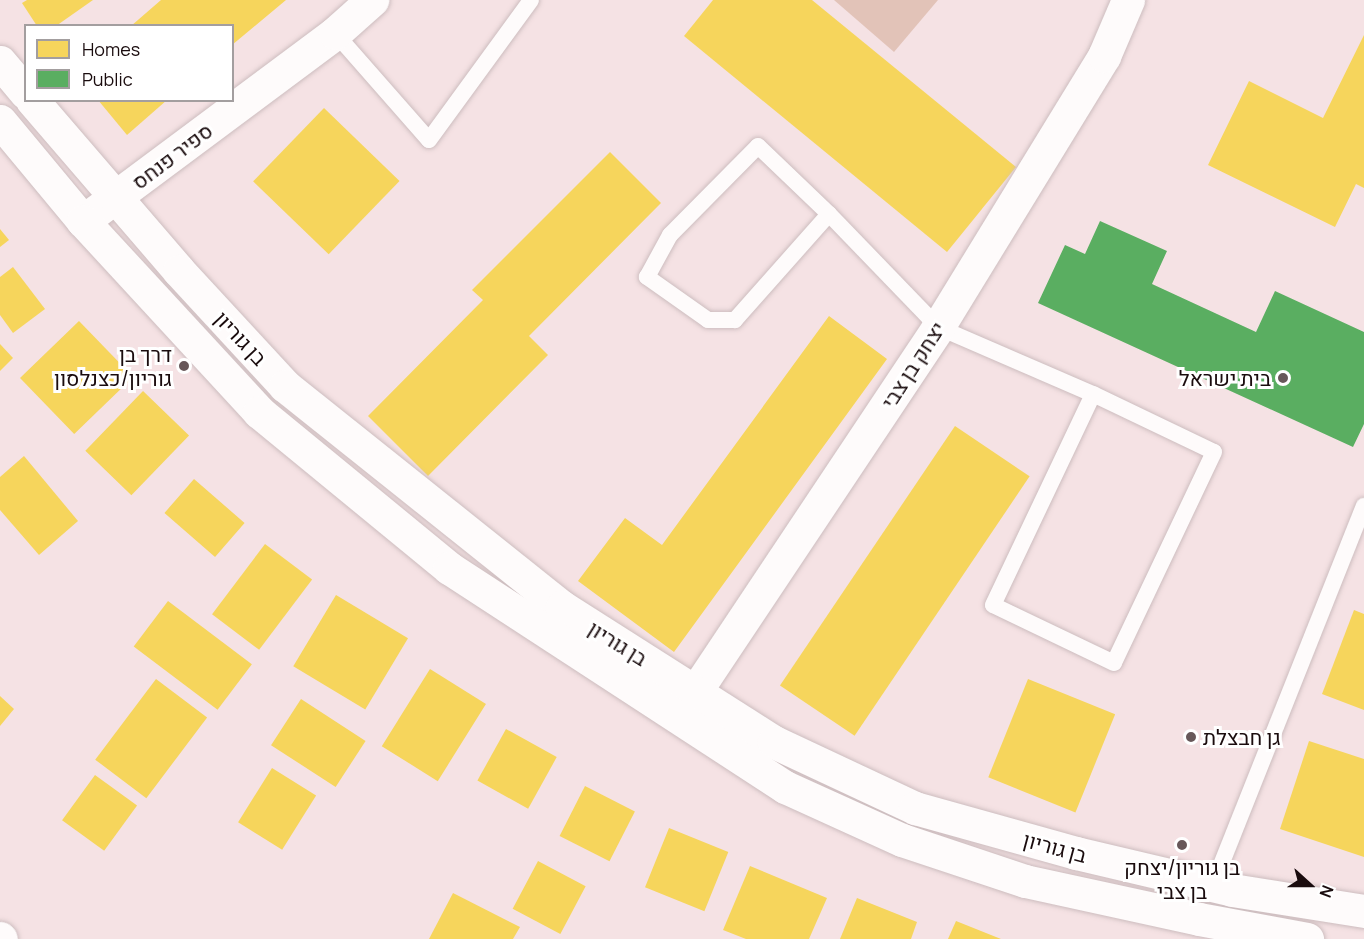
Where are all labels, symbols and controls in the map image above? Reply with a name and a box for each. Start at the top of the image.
legend [24,24,234,102]
text: Homes [82,37,140,61]
text: Public [82,67,133,91]
street label: ספיר פנחס [127,118,217,194]
street label: בן גוריון [210,306,272,370]
street label: יצחק בן צבי [876,317,950,413]
place label: דרך בן גוריון/כצנלסון [54,341,172,391]
marker: דרך בן גוריון/כצנלסון [177,359,191,373]
place label: בית ישראל [1179,365,1271,391]
marker: בית ישראל [1276,371,1290,385]
street label: בן גוריון [584,615,652,671]
place label: גן חבצלת [1203,724,1281,750]
marker: גן חבצלת [1184,730,1198,744]
street label: בן גוריון [1021,826,1089,868]
marker: בן גוריון/יצחק בן צבי [1175,838,1189,852]
place label: בן גוריון/יצחק בן צבי [1124,854,1240,904]
north arrow [1280,855,1340,915]
text: N [1314,882,1339,901]

